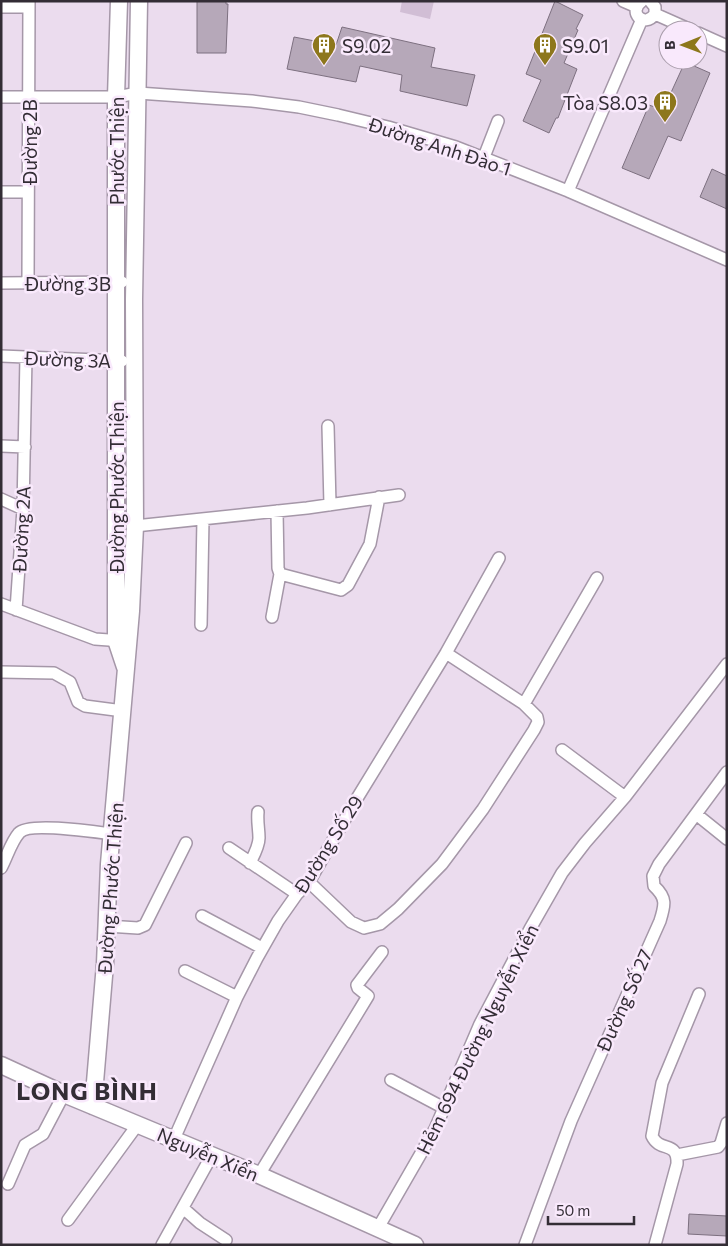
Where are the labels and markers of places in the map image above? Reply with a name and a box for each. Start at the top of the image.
building icon: S9.02 [311,32,337,66]
building icon: S9.01 [532,32,558,66]
place label: S9.02 [342,34,391,57]
place label: S9.01 [562,34,609,57]
building icon: Tòa S8.03 [652,89,678,123]
place label: Tòa S8.03 [563,91,648,114]

